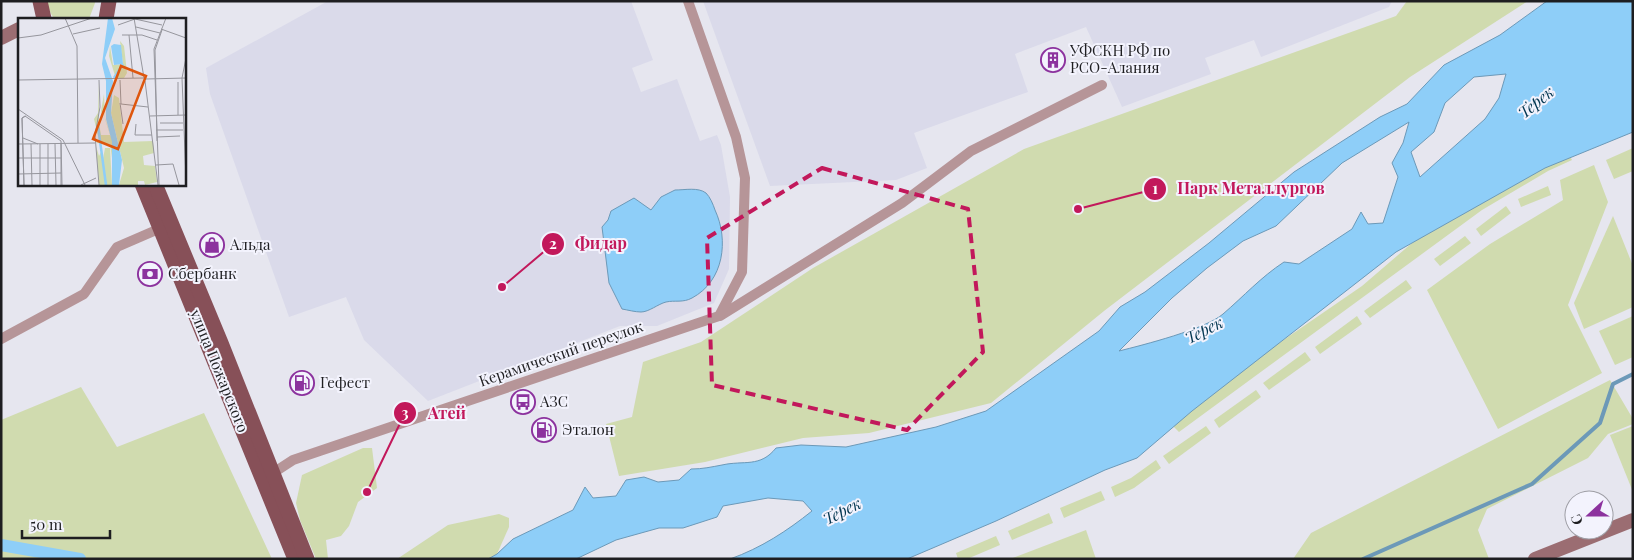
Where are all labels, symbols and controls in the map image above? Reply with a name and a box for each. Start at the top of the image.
inset map [18,18,185,185]
place label: УФСКН РФ по РСО-Алания [1069,40,1170,77]
building icon: УФСКН РФ по РСО-Алания [1040,47,1066,73]
water label: Терек [1513,81,1558,122]
callout: Парк Металлургов [1142,173,1335,204]
text: Парк Металлургов [1177,177,1325,198]
text: 1 [1152,178,1158,198]
callout: Фидар [540,228,637,259]
shop icon: Альда [199,232,225,258]
text: Фидар [575,232,627,253]
text: 2 [549,233,557,253]
place label: Альда [229,234,271,254]
bank icon: Сбербанк [137,261,163,287]
place label: Сбербанк [168,263,237,283]
street label: улица Пожарского [186,305,254,435]
water label: Терек [1181,311,1227,348]
street label: Керамический переулок [476,315,646,391]
fuel station icon: Гефест [289,370,315,396]
place label: Гефест [320,372,370,392]
bus stop icon: АЗС [510,389,536,415]
place label: АЗС [539,391,568,411]
callout: Атей [393,397,476,428]
text: 3 [401,402,409,422]
text: Атей [427,402,466,423]
fuel station icon: Эталон [531,417,557,443]
place label: Эталон [562,419,614,439]
north arrow [1564,490,1614,540]
water label: Терек [819,492,865,529]
scale bar [22,508,110,540]
text: С [1566,512,1587,528]
text: 50 m [30,514,63,534]

